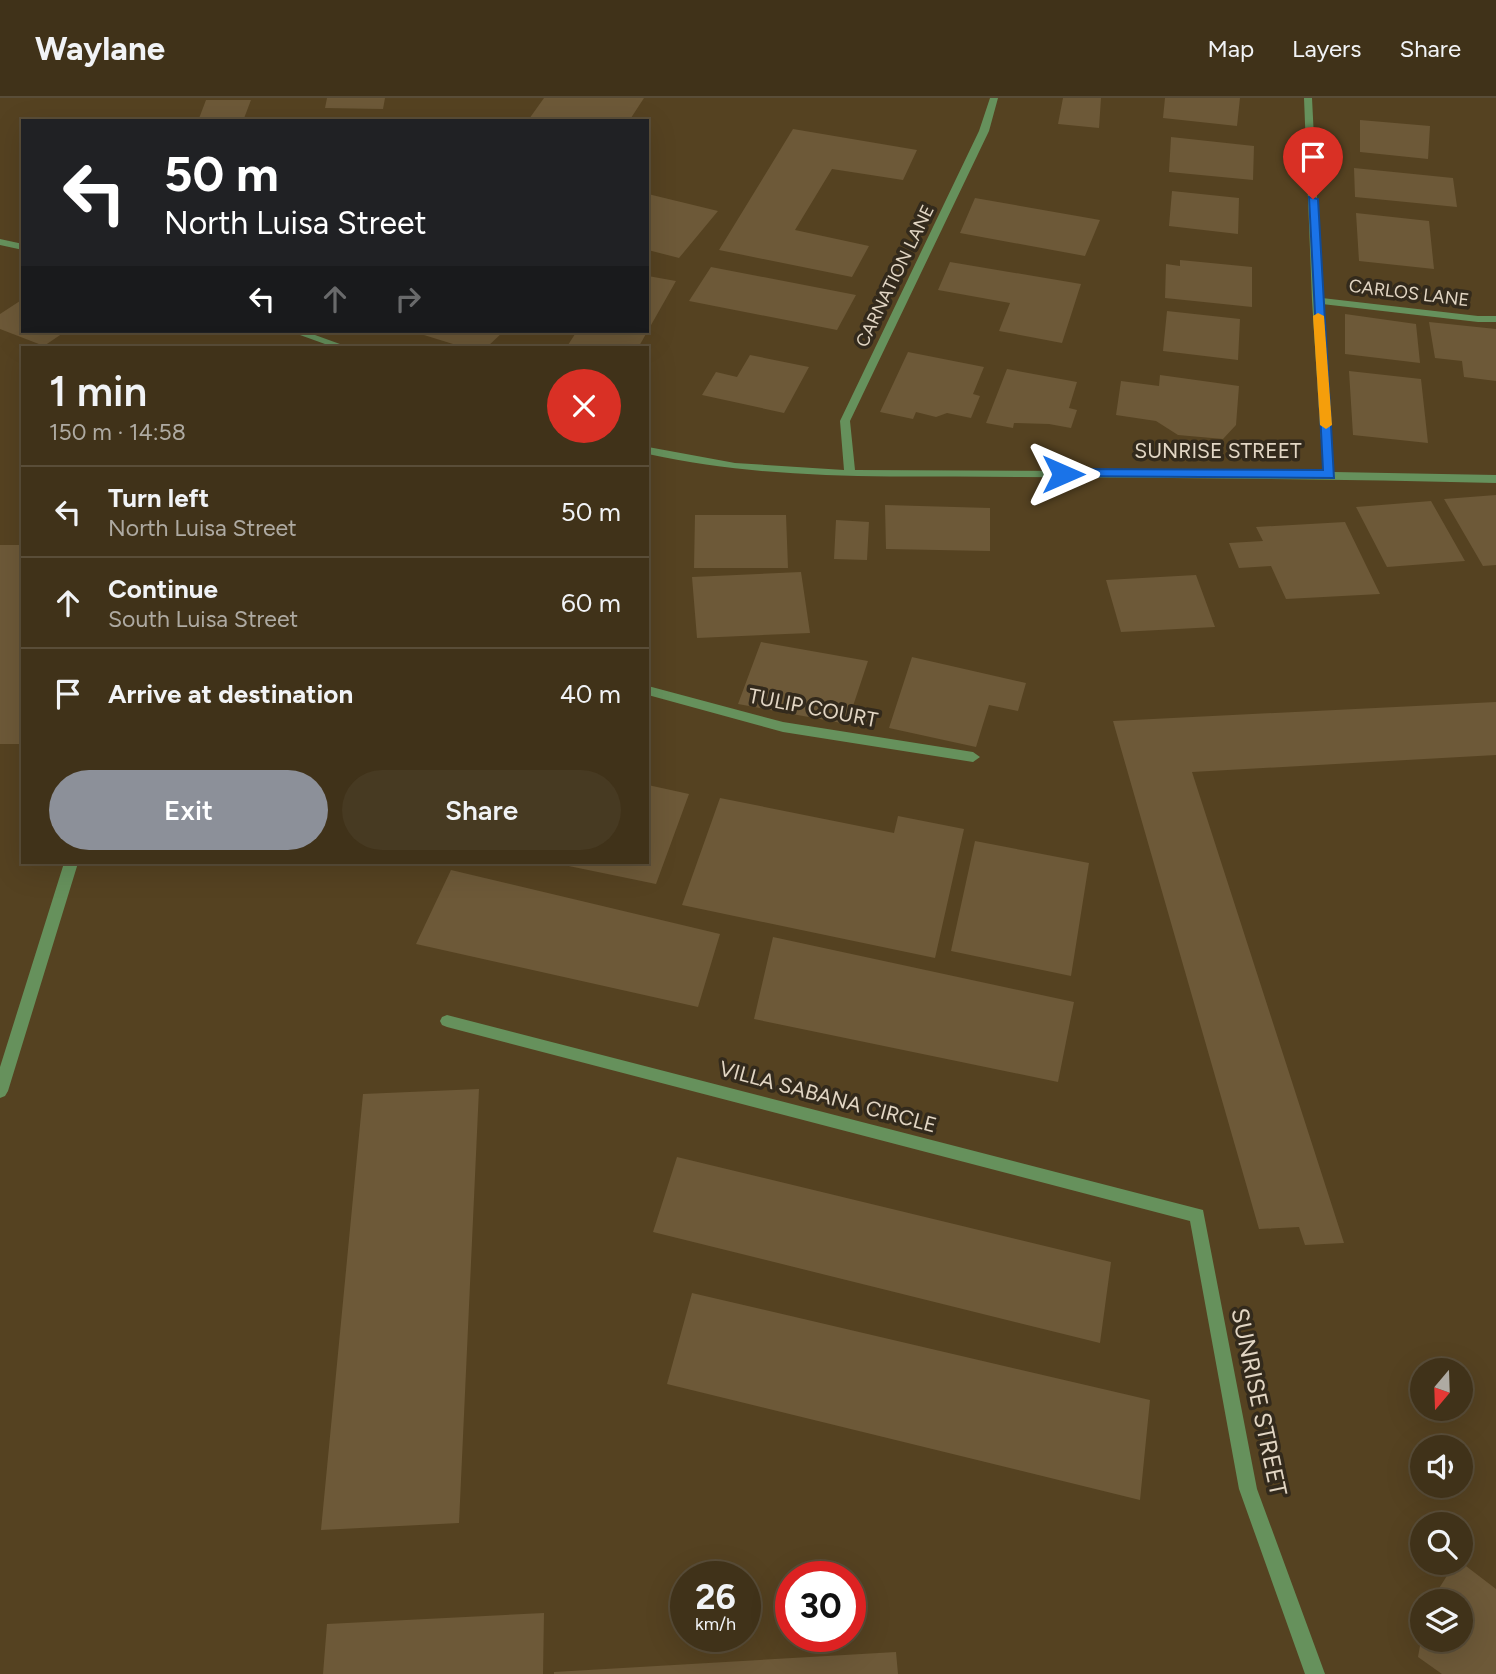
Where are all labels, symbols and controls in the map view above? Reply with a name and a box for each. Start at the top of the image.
text: Waylane [35,29,165,68]
text: Map [1207,34,1254,63]
text: Layers [1292,34,1361,63]
text: Share [1399,34,1461,63]
pin [1283,127,1343,199]
icon: arrive [1294,138,1332,176]
text: 50 m [164,144,279,203]
icon: left [49,147,140,238]
street label: CARNATION LANE [851,201,939,351]
text: North Luisa Street [164,204,427,242]
street label: CARLOS LANE [1348,275,1470,311]
icon: left [243,280,281,318]
icon: ahead [316,280,354,318]
icon: right [389,280,427,318]
text: 1 min [49,366,147,417]
button: close [547,369,621,443]
text: 150 m · 14:58 [49,418,186,446]
position arrow [1026,437,1100,511]
street label: SUNRISE STREET [1134,438,1302,463]
text: Turn left [108,482,209,514]
icon: left [49,493,87,531]
text: 50 m [561,496,621,528]
text: North Luisa Street [108,514,297,542]
text: Continue [108,573,218,605]
icon: ahead [49,584,87,622]
text: 60 m [561,587,621,619]
text: South Luisa Street [108,605,298,633]
icon: arrive [49,675,87,713]
text: Arrive at destination [108,678,353,710]
text: 40 m [560,678,621,710]
street label: TULIP COURT [746,683,880,732]
button: Exit [49,770,328,850]
button: Share [342,770,621,850]
street label: VILLA SABANA CIRCLE [717,1055,939,1138]
street label: SUNRISE STREET [1225,1305,1294,1498]
north arrow [1410,1358,1474,1421]
map controls [1410,1358,1473,1652]
button: sound [1410,1435,1473,1498]
button: search [1410,1512,1473,1575]
speed limit sign: 30 [775,1561,866,1652]
text: 26 [695,1576,736,1618]
button: layers [1410,1589,1473,1652]
text: km/h [695,1613,736,1635]

